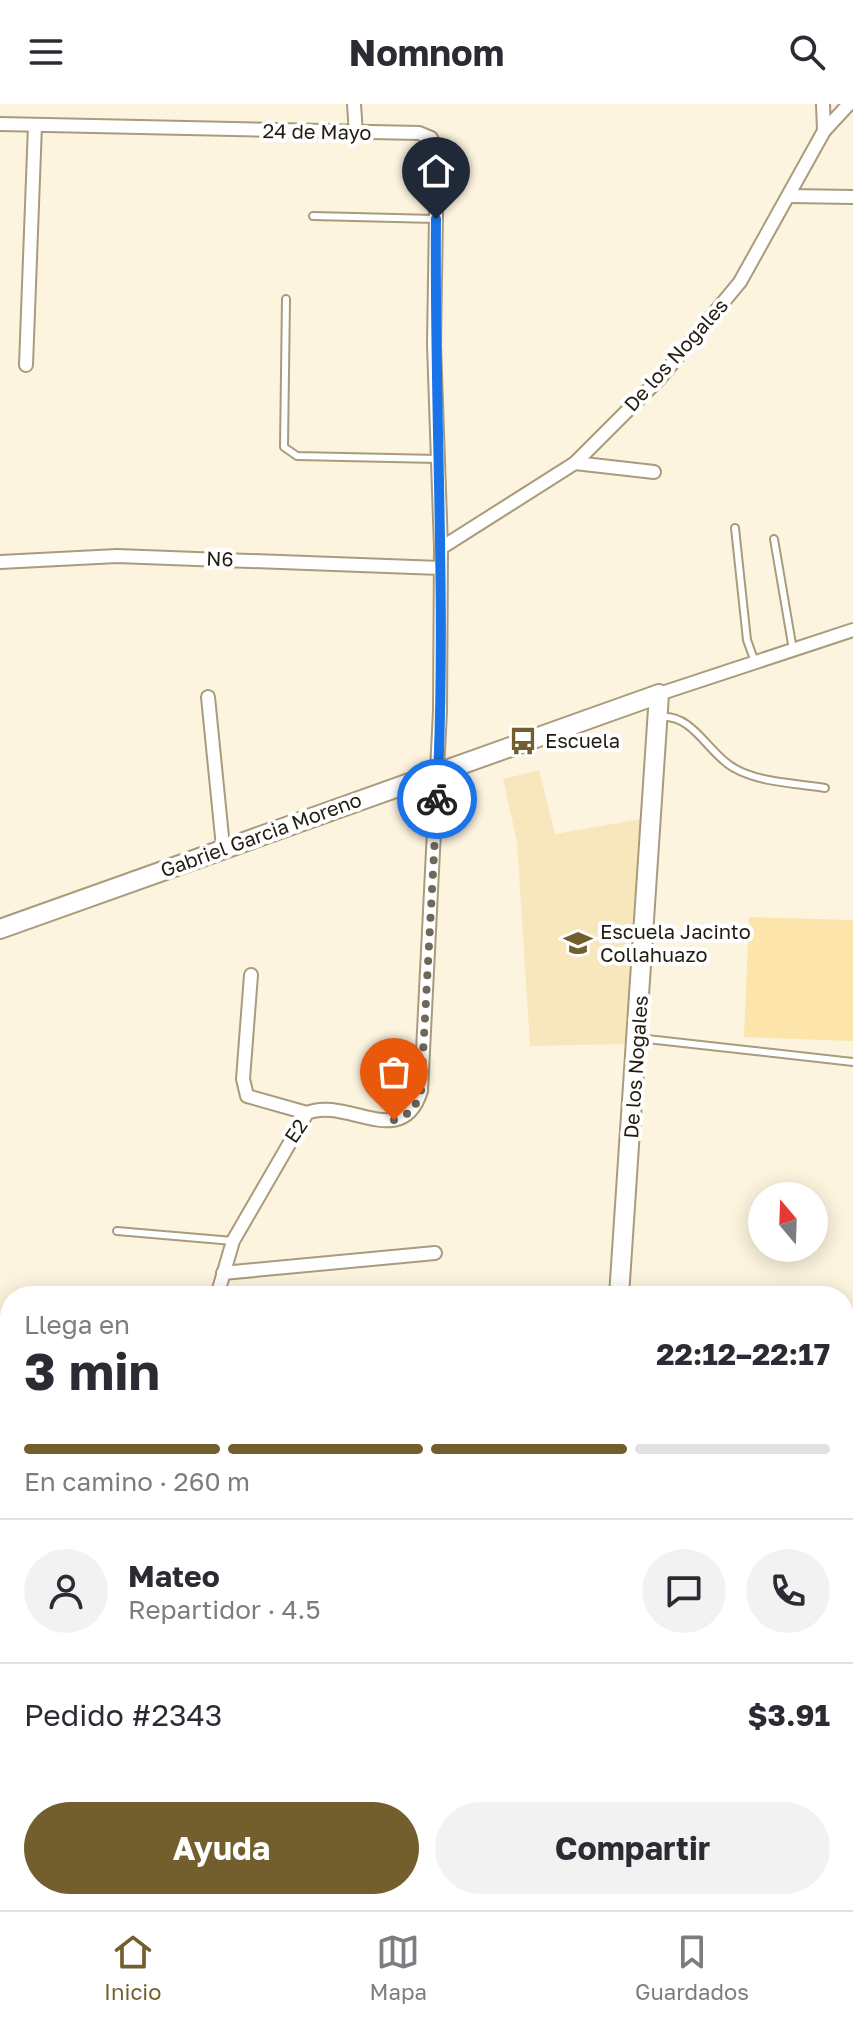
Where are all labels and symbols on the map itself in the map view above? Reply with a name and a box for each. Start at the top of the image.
street label: 24 de Mayo [263,118,372,144]
pin [402,137,470,219]
street label: De los Nogales [618,293,732,416]
street label: N6 [206,546,234,570]
bus stop icon: Escuela [508,726,538,756]
place label: Escuela [545,728,620,752]
courier [397,759,477,839]
street label: Gabriel Garcia Moreno [157,787,364,882]
place label: Escuela Jacinto Collahuazo [600,919,751,966]
school or university icon: Escuela Jacinto Collahuazo [563,928,593,958]
street label: De los Nogales [618,994,652,1139]
pin [360,1038,428,1120]
street label: E2 [279,1114,312,1147]
north arrow [748,1182,828,1262]

